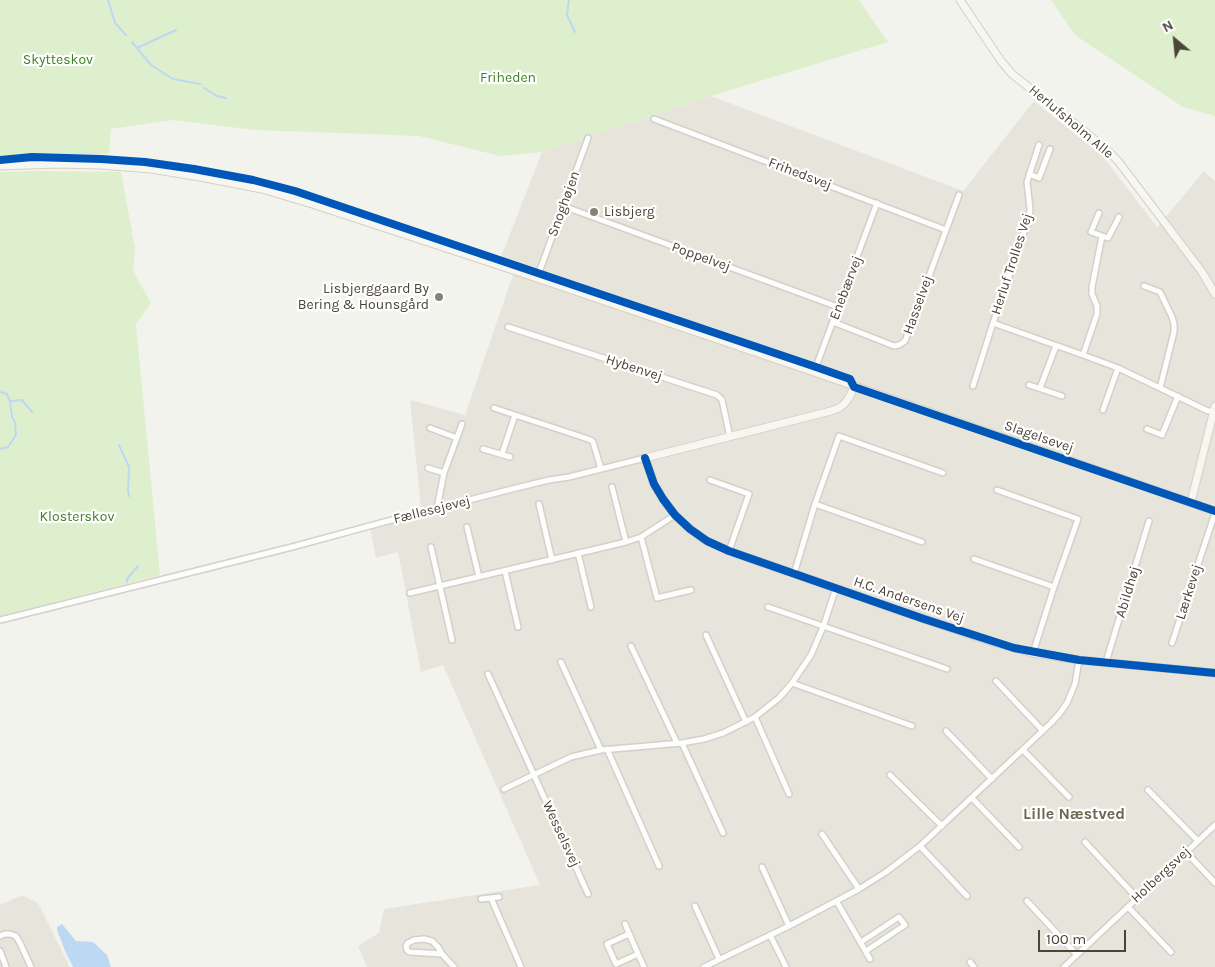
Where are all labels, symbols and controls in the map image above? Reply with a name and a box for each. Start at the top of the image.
north arrow [1150,15,1200,65]
text: N [1159,16,1176,36]
park label: Skytteskov [23,52,93,68]
park label: Friheden [480,70,536,86]
street label: Herlufsholm Alle [1025,82,1117,162]
street label: Frihedsvej [766,154,834,194]
street label: Snoghøjen [544,169,584,239]
place label: Lisbjerg [604,204,655,220]
marker: Lisbjerg [588,206,600,218]
street label: Herluf Trolles Vej [988,211,1036,317]
street label: Poppelvej [669,239,733,275]
street label: Enebærvej [826,254,866,322]
street label: Hasselvej [900,273,936,337]
place label: Lisbjerggaard By Bering & Hounsgård [298,281,429,314]
marker: Lisbjerggaard By Bering & Hounsgård [433,291,445,303]
street label: Hybenvej [604,351,664,385]
street label: Slagelsevej [1002,417,1076,457]
street label: Fællesejevej [392,492,472,528]
park label: Klosterskov [40,509,114,525]
street label: Lærkevej [1172,562,1206,622]
street label: Abildhøj [1112,564,1144,620]
street label: H.C. Andersens Vej [851,573,967,627]
street label: Wesselsvej [538,798,584,870]
district label: Lille Næstved [1023,804,1125,824]
street label: Holbergsvej [1128,843,1194,907]
scale bar [1040,920,1128,952]
text: 100 m [1046,930,1086,948]

